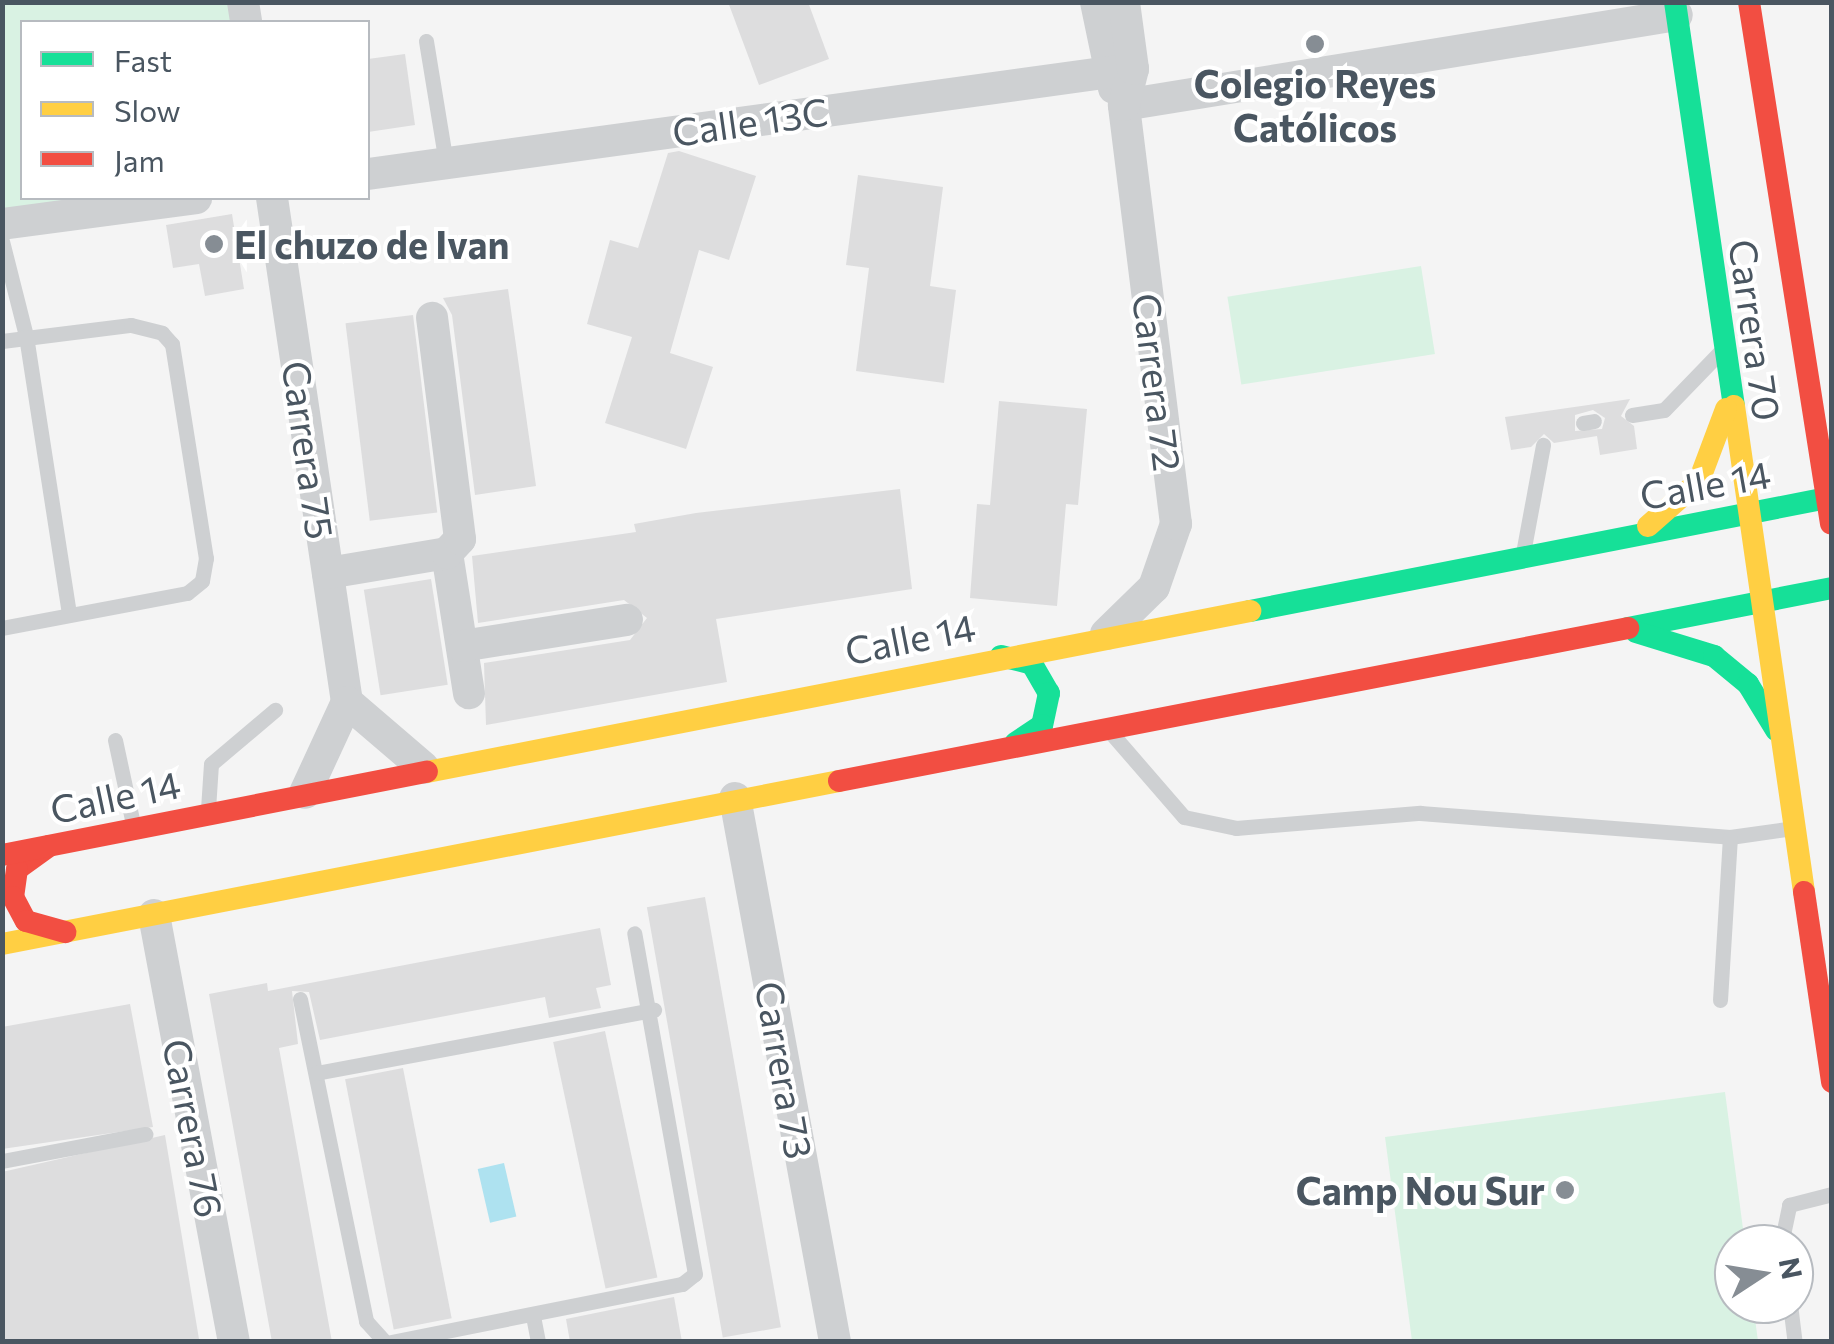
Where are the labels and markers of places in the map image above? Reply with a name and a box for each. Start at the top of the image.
marker: Colegio Reyes Católicos [1304,33,1326,55]
place label: Colegio Reyes Católicos [1194,60,1436,150]
place label: El chuzo de Ivan [234,221,509,267]
marker: El chuzo de Ivan [203,233,225,255]
place label: Camp Nou Sur [1296,1167,1545,1213]
marker: Camp Nou Sur [1554,1179,1576,1201]

